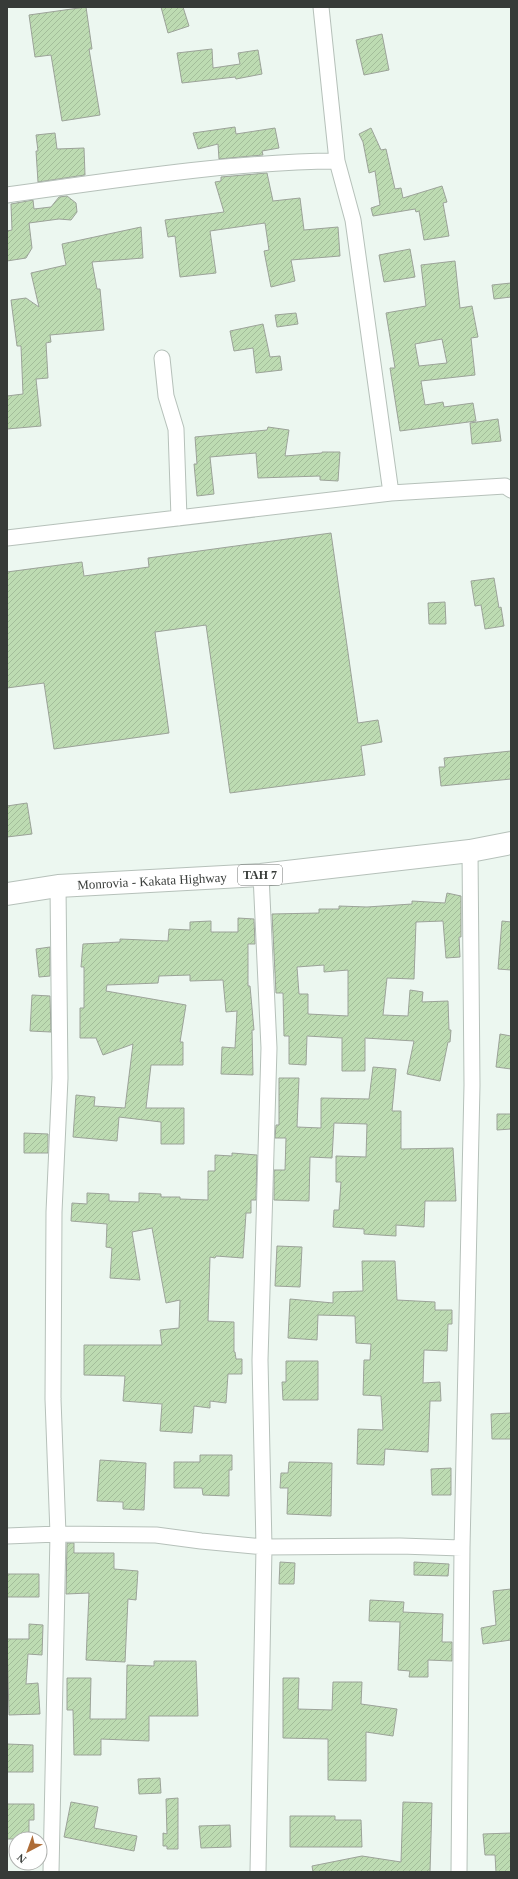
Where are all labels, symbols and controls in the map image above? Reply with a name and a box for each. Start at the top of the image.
road number: TAH 7 [238,865,282,885]
street label: Monrovia - Kakata Highway [77,870,228,892]
north arrow [8,1831,48,1871]
text: N [14,1851,28,1866]

